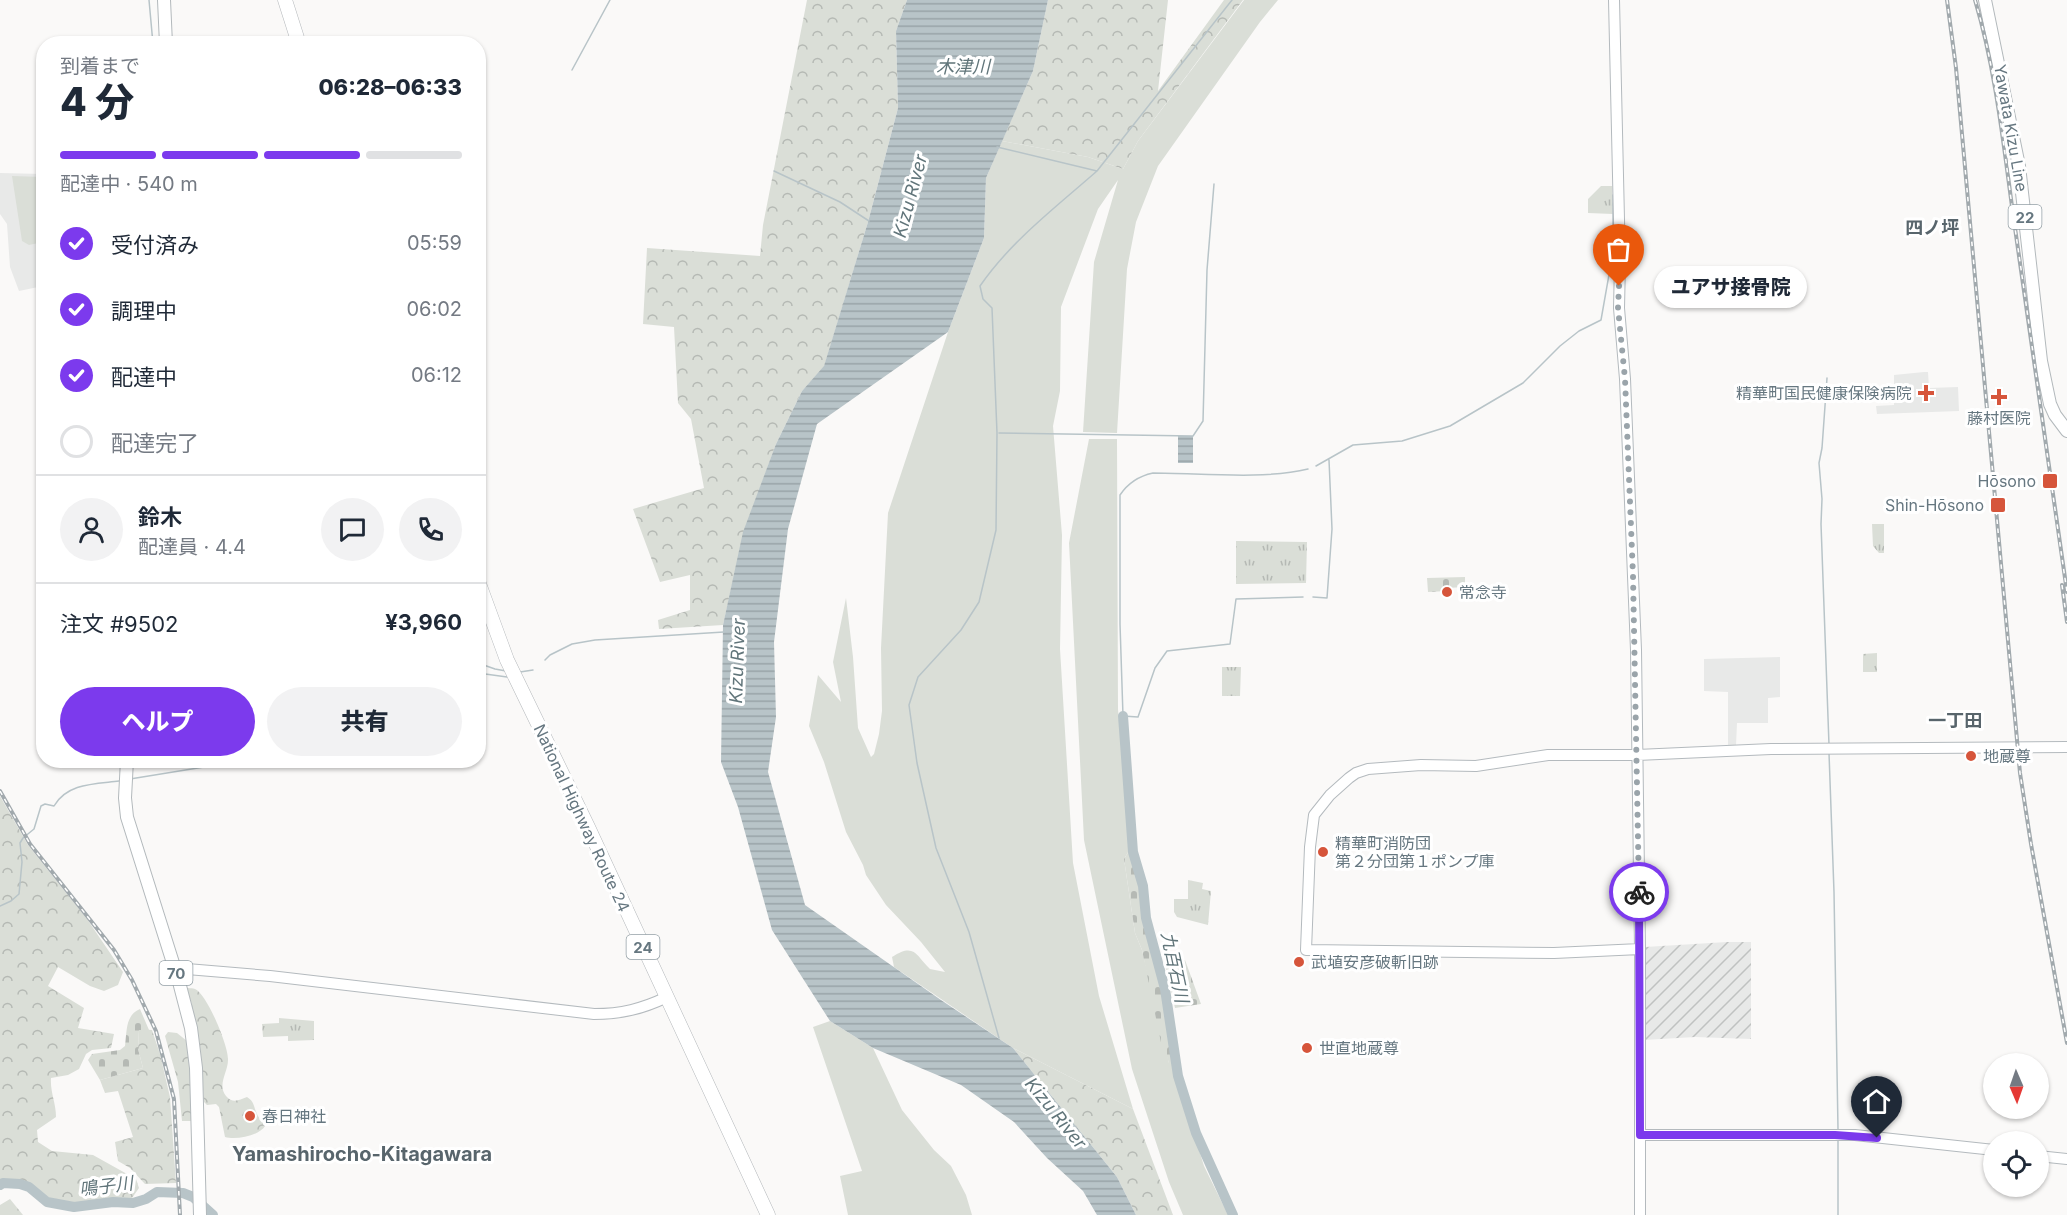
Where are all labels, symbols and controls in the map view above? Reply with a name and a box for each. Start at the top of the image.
text: 到着まで [60,54,140,78]
water label: 木津川 [936,56,992,77]
street label: Yawata Kizu Line [1990,63,2032,193]
text: 06:28–06:33 [318,74,462,100]
text: 4 分 [60,78,134,125]
water label: Kizu River [889,151,931,240]
text: 配達中 · 540 m [60,172,198,196]
road number: 22 [2008,205,2042,229]
district label: 四ノ坪 [1905,217,1959,238]
pin [1593,224,1644,286]
icon: check [60,227,93,260]
text: 05:59 [407,231,462,255]
text: 受付済み [111,232,199,258]
icon: bag [1602,233,1635,266]
callout: ユアサ接骨院 [1655,265,1808,307]
text: ユアサ接骨院 [1671,275,1791,299]
icon: check [60,293,93,326]
text: 06:02 [406,297,462,321]
text: 調理中 [111,298,177,324]
icon: check [60,359,93,392]
text: 06:12 [411,363,462,387]
text: 配達中 [111,364,177,390]
place label: 精華町国民健康保険病院 [1736,383,1912,403]
marker: 精華町国民健康保険病院 [1917,384,1935,402]
marker: 藤村医院 [1990,388,2008,406]
place label: 藤村医院 [1967,408,2031,428]
text: 配達完了 [111,430,199,456]
place label: Hōsono [1977,471,2036,491]
marker: Hōsono [2041,472,2059,490]
place label: Shin-Hōsono [1885,495,1984,515]
marker: Shin-Hōsono [1989,496,2007,514]
button: person [60,498,123,561]
button: chat [321,498,384,561]
button: phone [399,498,462,561]
text: 鈴木 [138,504,182,530]
text: 配達員 · 4.4 [138,535,246,559]
place label: 常念寺 [1459,582,1507,602]
marker: 常念寺 [1440,585,1454,599]
text: ¥3,960 [385,609,462,635]
text: 注文 #9502 [60,611,178,637]
water label: Kizu River [725,617,749,704]
button: ヘルプ [60,687,255,756]
button: 共有 [267,687,462,756]
district label: 一丁田 [1928,710,1982,731]
street label: National Highway Route 24 [530,721,634,915]
place label: 地蔵尊 [1983,746,2031,766]
marker: 地蔵尊 [1964,749,1978,763]
place label: 精華町消防団 第２分団第１ポンプ庫 [1335,833,1495,871]
marker: 精華町消防団 第２分団第１ポンプ庫 [1316,845,1330,859]
courier [1609,862,1669,922]
icon: bike [1623,876,1656,909]
water label: 九百石川 [1157,930,1193,1006]
road number: 24 [626,935,660,959]
place label: 武埴安彦破斬旧跡 [1311,952,1439,972]
marker: 武埴安彦破斬旧跡 [1292,955,1306,969]
road number: 70 [160,961,192,985]
place label: 世直地蔵尊 [1319,1038,1399,1058]
marker: 世直地蔵尊 [1300,1041,1314,1055]
north arrow [1983,1053,2049,1119]
map controls [1983,1053,2049,1197]
water label: Kizu River [1021,1073,1092,1154]
pin [1851,1076,1902,1138]
icon: home [1860,1085,1893,1118]
place label: 春日神社 [262,1106,326,1126]
marker: 春日神社 [243,1109,257,1123]
button: locate [1983,1131,2049,1197]
district label: Yamashirocho-Kitagawara [232,1142,492,1166]
water label: 鳴子川 [78,1172,136,1200]

